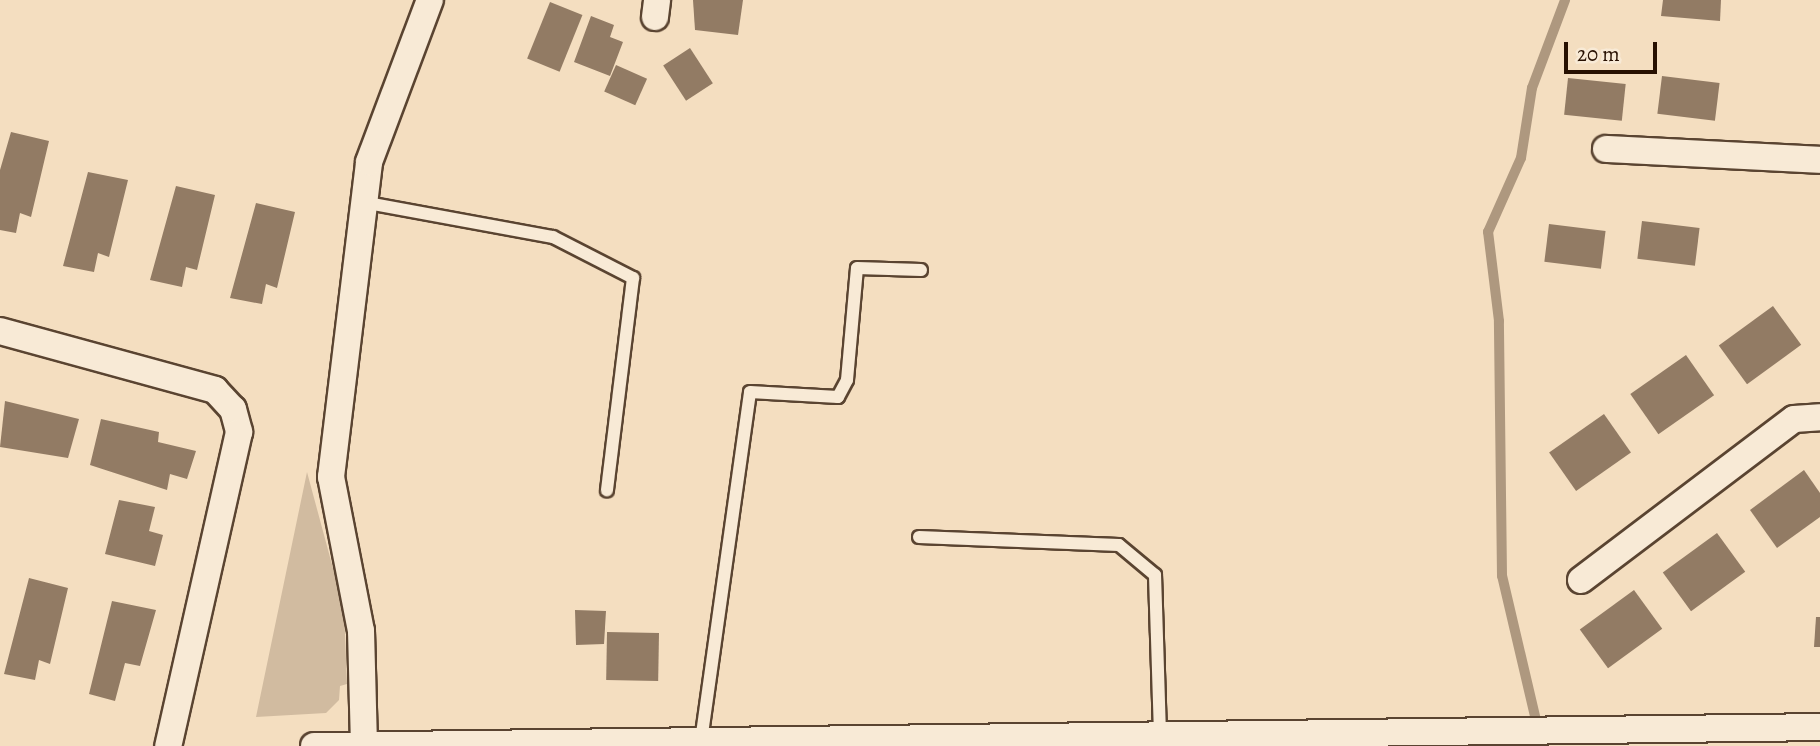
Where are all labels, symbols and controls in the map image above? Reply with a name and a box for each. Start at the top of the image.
scale bar [1568,28,1661,72]
text: 20 m [1577,40,1620,68]

